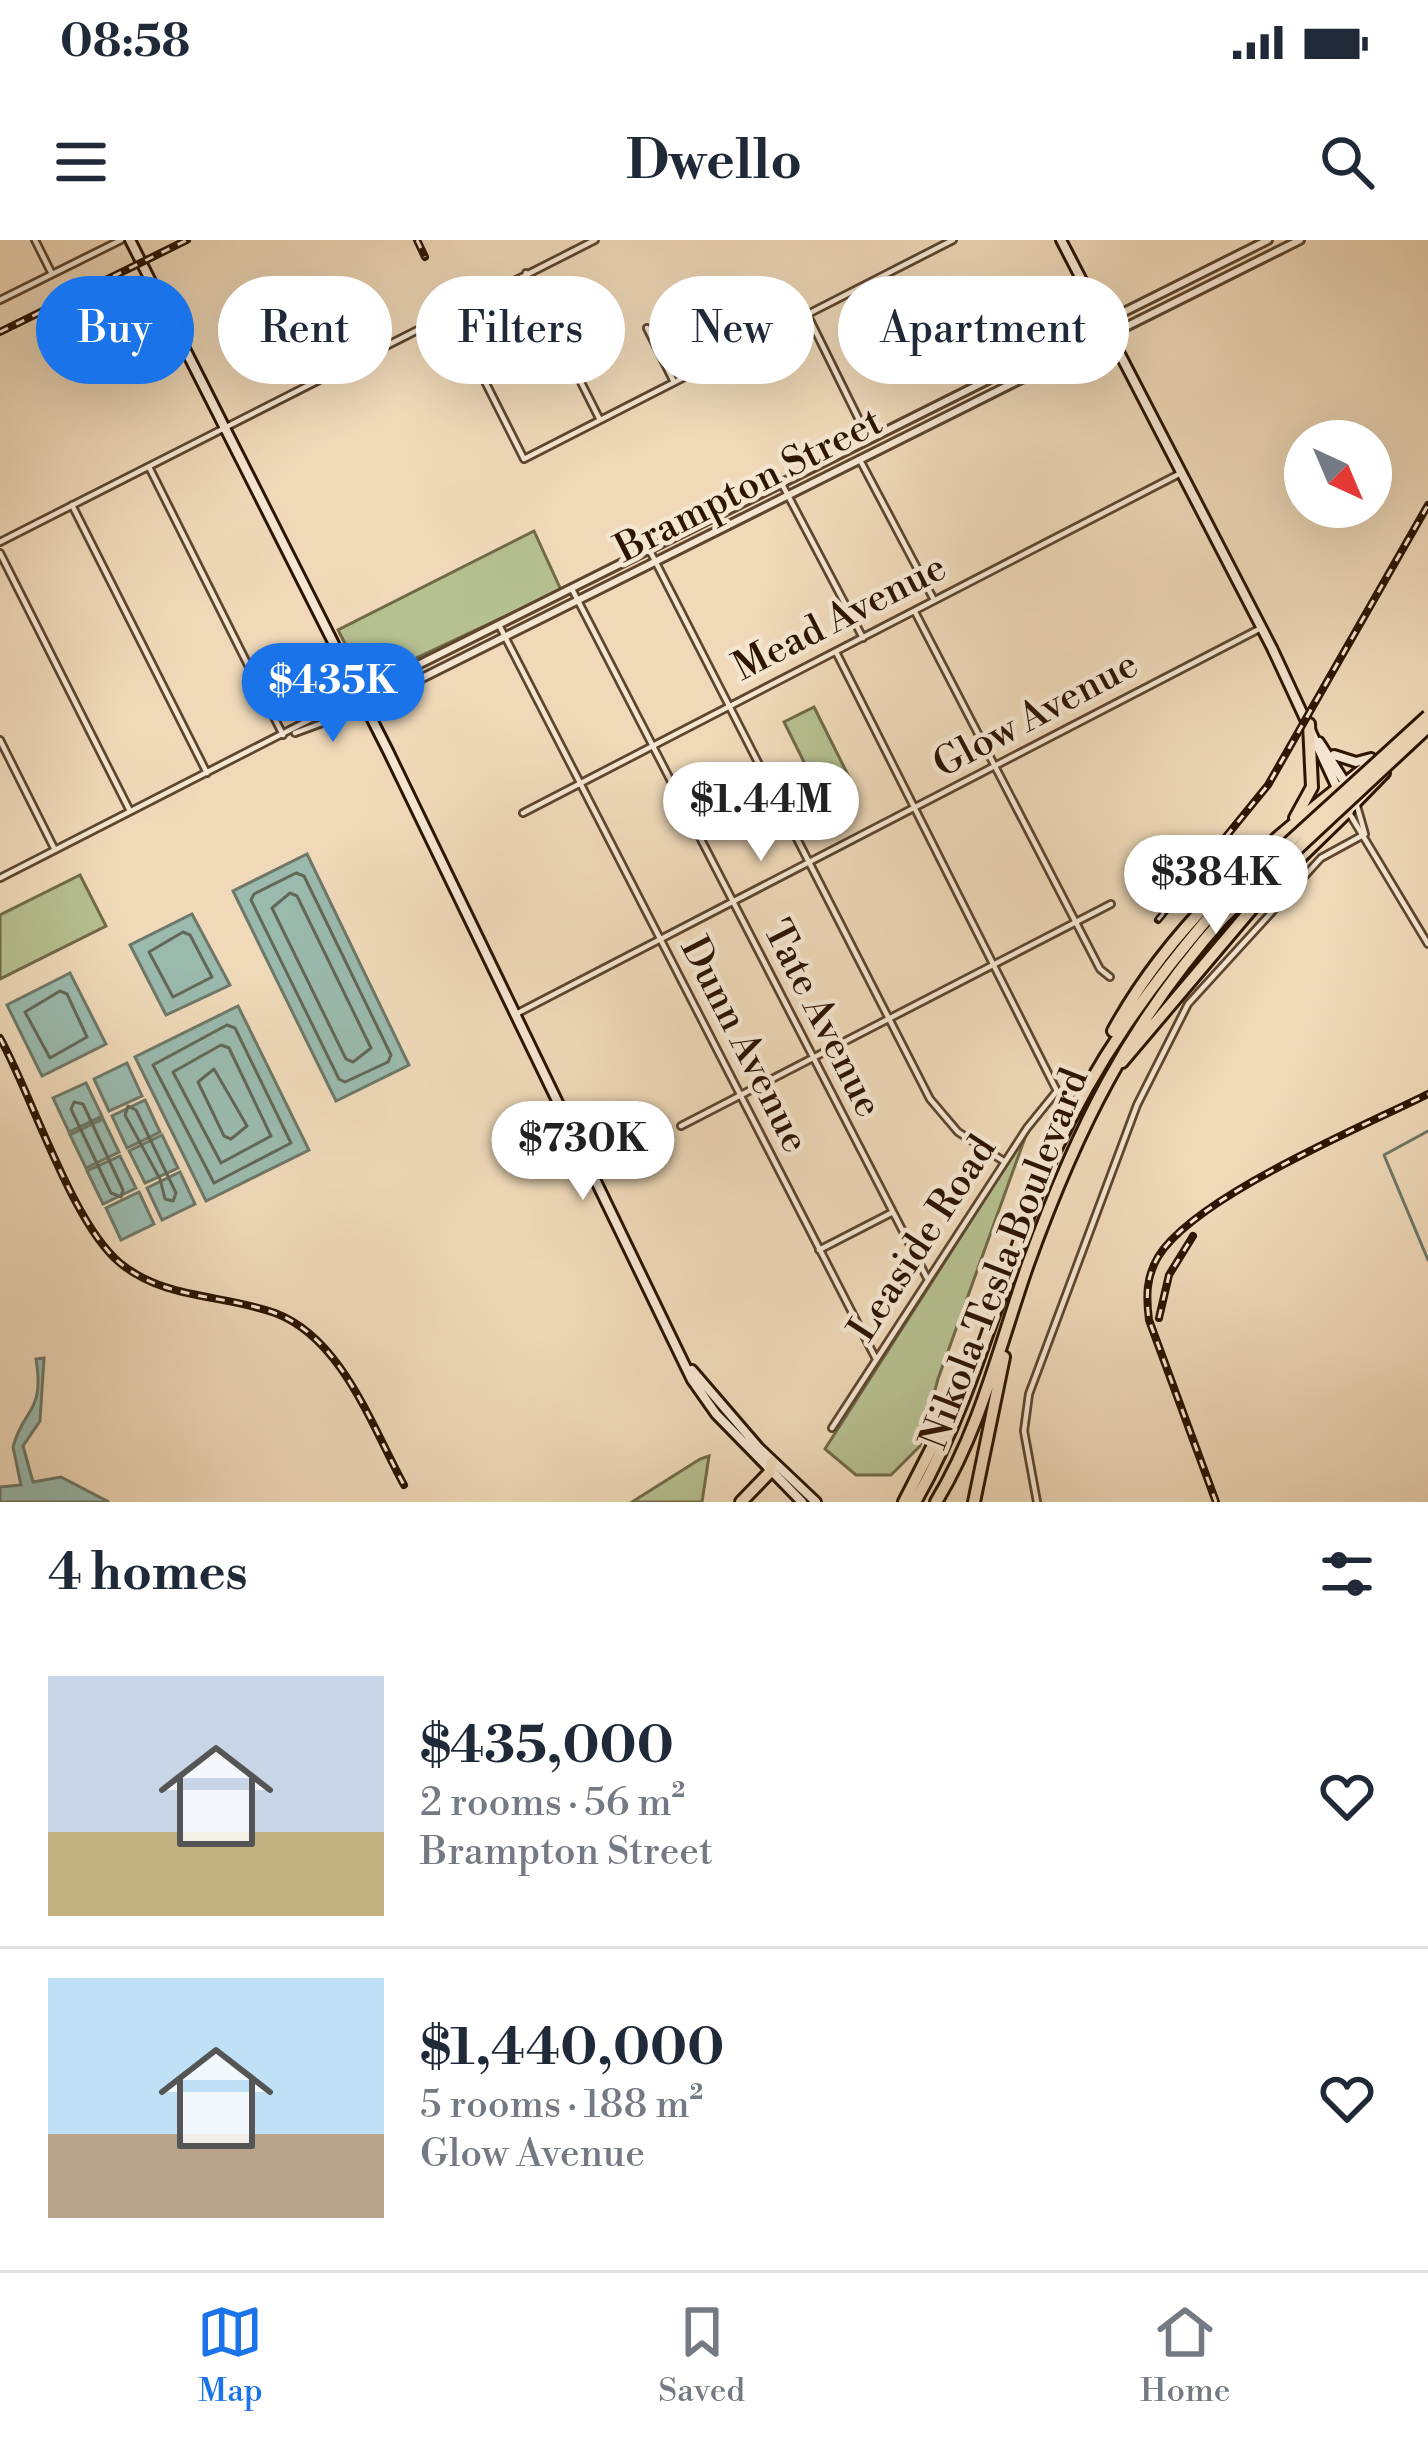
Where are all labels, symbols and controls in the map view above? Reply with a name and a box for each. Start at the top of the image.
text: 08:58 [60,14,190,71]
text: Dwello [626,128,802,196]
icon: menu [48,129,114,195]
icon: search [1314,129,1380,195]
chip: Buy [36,276,194,384]
chip: Rent [218,276,392,384]
chip: Filters [416,276,625,384]
chip: New [649,276,814,384]
chip: Apartment [838,276,1129,384]
street label: Brampton Street [607,398,891,575]
north arrow [1284,420,1392,528]
map controls [1284,420,1392,528]
street label: Mead Avenue [725,543,955,693]
street label: Glow Avenue [925,641,1147,789]
pin: $435K [249,643,417,745]
text: $435K [269,657,397,706]
pin: $1.44M [663,762,859,864]
text: $1.44M [690,776,832,825]
pin: $384K [1132,835,1300,937]
text: $384K [1151,849,1281,898]
street label: Tate Avenue [751,912,893,1126]
street label: Dunn Avenue [669,929,819,1161]
street label: Nikola Tesla Boulevard [910,1062,1100,1456]
pin: $730K [499,1101,667,1203]
text: $730K [518,1115,648,1164]
street label: Leaside Road [838,1127,1008,1351]
icon: filters [1314,1541,1380,1607]
text: 4 homes [48,1542,248,1606]
text: $435,000 [420,1715,674,1779]
icon: home [144,1724,288,1868]
icon: heart [1314,1763,1380,1829]
text: 2 rooms · 56 m² [420,1779,685,1828]
text: Brampton Street [420,1828,713,1877]
text: $1,440,000 [420,2017,724,2081]
icon: home [144,2026,288,2170]
icon: heart [1314,2065,1380,2131]
text: 5 rooms · 188 m² [420,2081,703,2130]
text: Glow Avenue [420,2130,645,2179]
tab: Map [197,2299,263,2412]
tab: Saved [658,2299,745,2412]
tab: Home [1140,2299,1231,2412]

